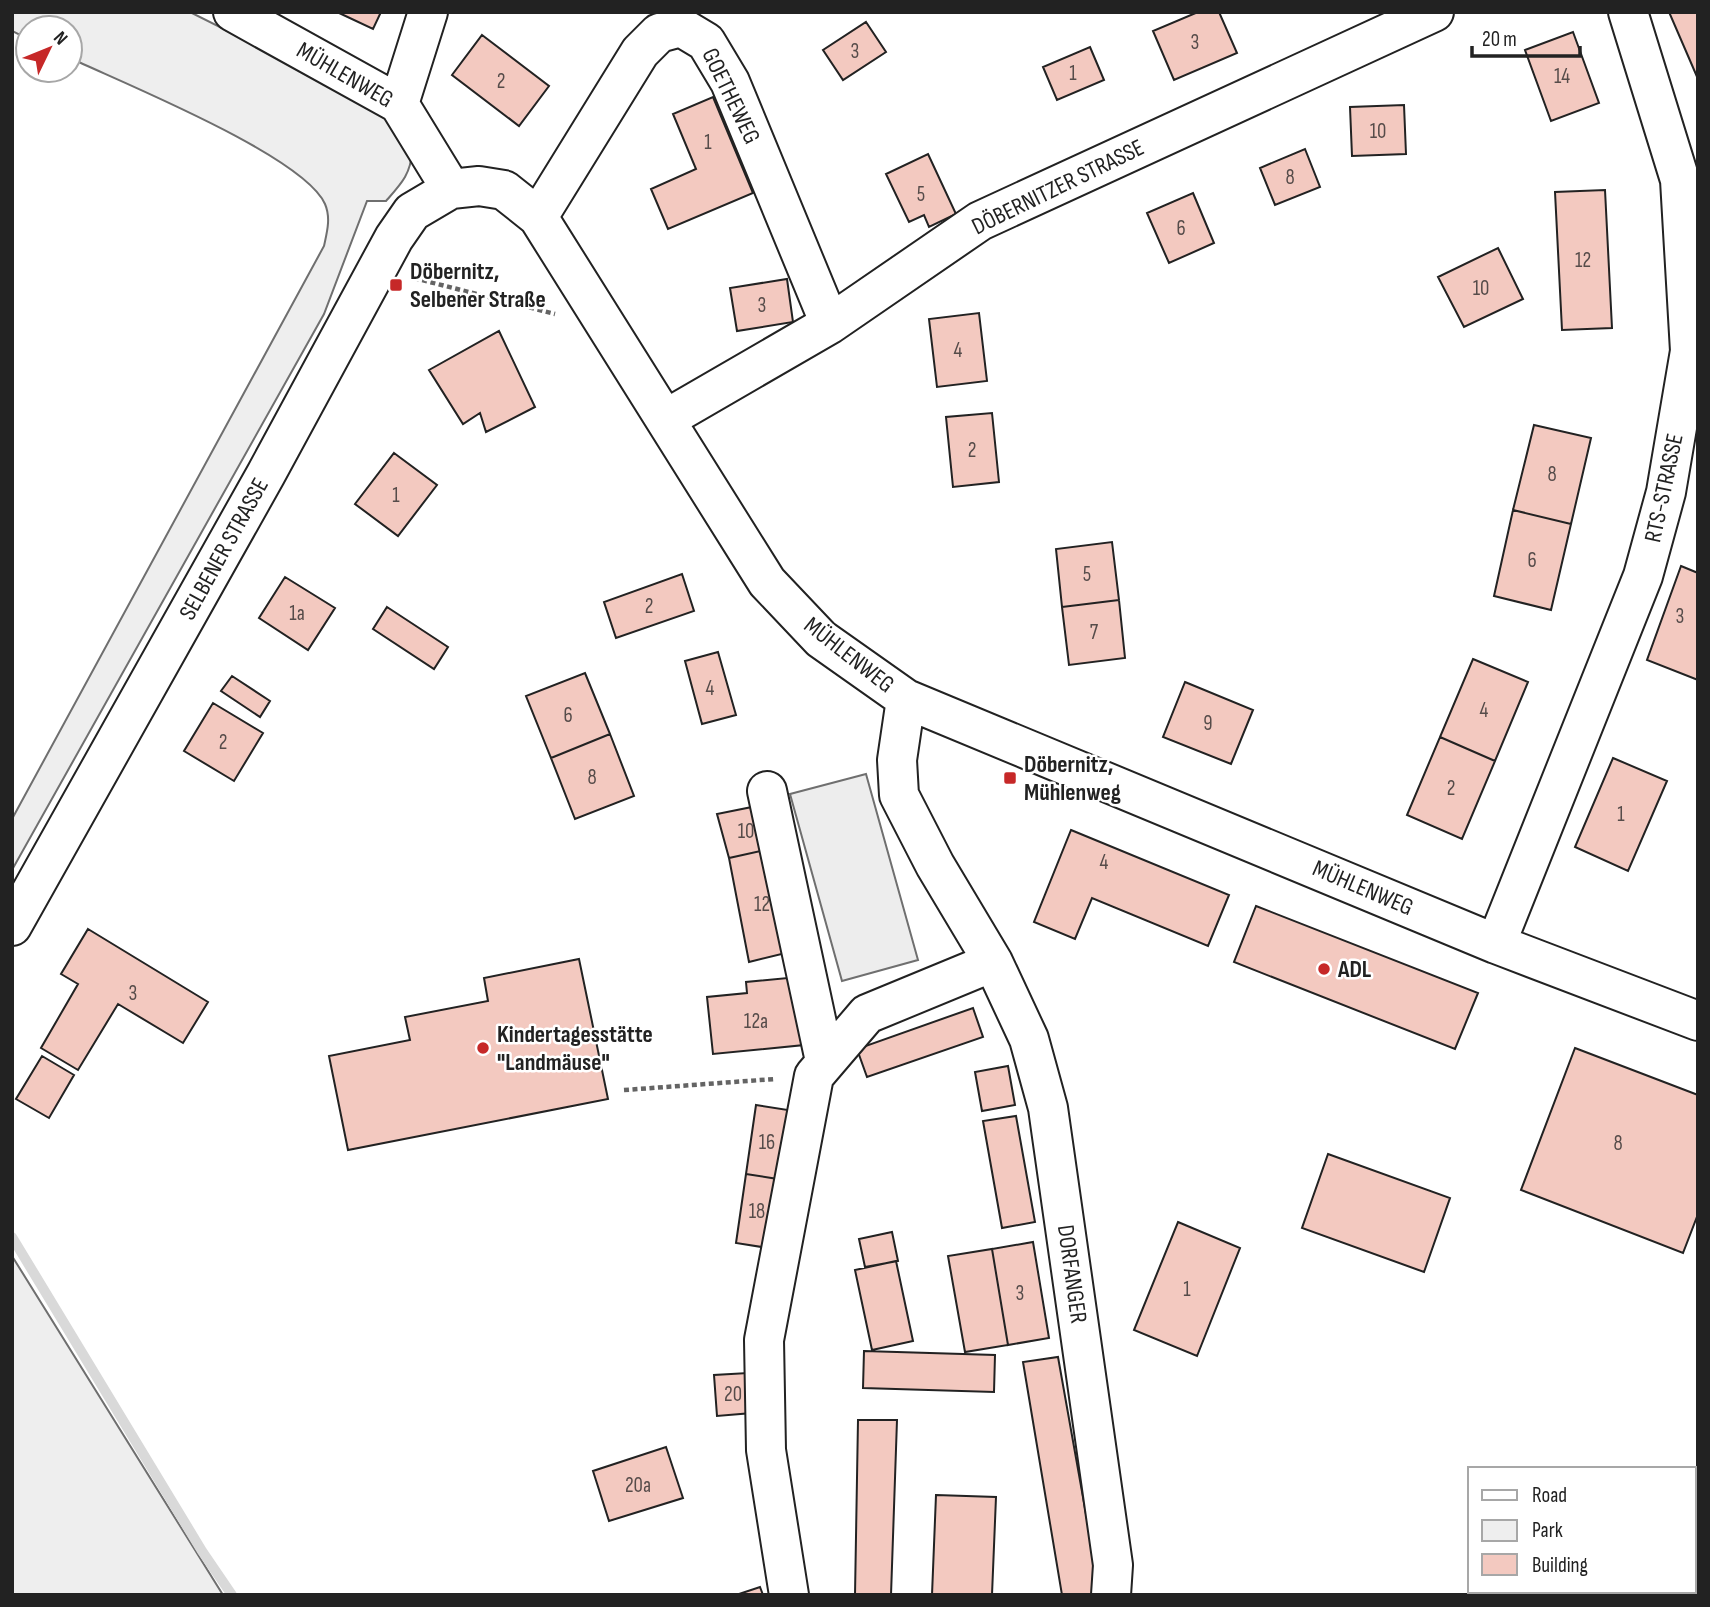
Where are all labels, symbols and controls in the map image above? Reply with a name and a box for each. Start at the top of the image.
north arrow [14,14,84,84]
scale bar [1472,14,1580,58]
text: N [48,27,72,50]
text: 20 m [1482,27,1517,52]
house number: 3 [1191,30,1199,55]
street label: MÜHLENWEG [292,36,398,114]
house number: 3 [851,39,859,64]
street label: GOETHEWEG [695,43,767,149]
house number: 1 [1069,61,1077,86]
house number: 14 [1554,64,1570,89]
house number: 2 [497,69,505,94]
house number: 10 [1370,119,1386,144]
house number: 1 [704,130,712,155]
street label: DÖBERNITZER STRASSE [967,133,1149,241]
house number: 8 [1285,165,1295,190]
house number: 5 [917,182,925,207]
house number: 6 [1176,216,1186,241]
house number: 12 [1575,248,1591,273]
place label: Döbernitz, Selbener Straße [410,257,546,314]
house number: 10 [1473,276,1489,301]
marker: Döbernitz, Selbener Straße [388,277,404,293]
house number: 3 [758,293,766,318]
house number: 4 [954,338,963,363]
street label: RTS-STRASSE [1638,431,1690,545]
house number: 2 [968,438,976,463]
house number: 8 [1547,462,1557,487]
street label: SELBENER STRASSE [173,473,275,625]
house number: 1 [392,483,400,508]
house number: 6 [1527,548,1537,573]
house number: 5 [1083,562,1091,587]
house number: 2 [645,594,653,619]
house number: 1a [289,601,305,626]
house number: 3 [1676,604,1684,629]
street label: MÜHLENWEG [798,611,900,699]
house number: 7 [1090,620,1099,645]
house number: 4 [706,676,715,701]
house number: 4 [1480,698,1489,723]
house number: 6 [563,703,573,728]
house number: 9 [1203,711,1213,736]
house number: 2 [219,730,227,755]
place label: Döbernitz, Mühlenweg [1024,750,1121,807]
house number: 8 [587,765,597,790]
marker: Döbernitz, Mühlenweg [1002,770,1018,786]
house number: 2 [1447,776,1455,801]
house number: 1 [1617,802,1625,827]
house number: 10 [738,819,754,844]
house number: 4 [1100,850,1109,875]
street label: MÜHLENWEG [1308,854,1418,922]
house number: 12 [754,892,770,917]
place label: ADL [1337,955,1372,984]
marker: ADL [1316,961,1332,977]
house number: 3 [129,981,137,1006]
house number: 12a [744,1009,768,1034]
place label: Kindertagesstätte "Landmäuse" [497,1020,653,1077]
marker: Kindertagesstätte "Landmäuse" [475,1040,491,1056]
house number: 16 [759,1130,775,1155]
house number: 8 [1613,1131,1623,1156]
house number: 18 [749,1199,765,1224]
street label: DORFANGER [1051,1223,1093,1325]
house number: 1 [1183,1277,1191,1302]
house number: 3 [1016,1281,1024,1306]
house number: 20 [724,1382,742,1407]
legend [1468,1467,1696,1593]
house number: 20a [625,1473,651,1498]
text: Road [1532,1483,1567,1508]
text: Park [1532,1518,1563,1543]
text: Building [1532,1553,1588,1578]

